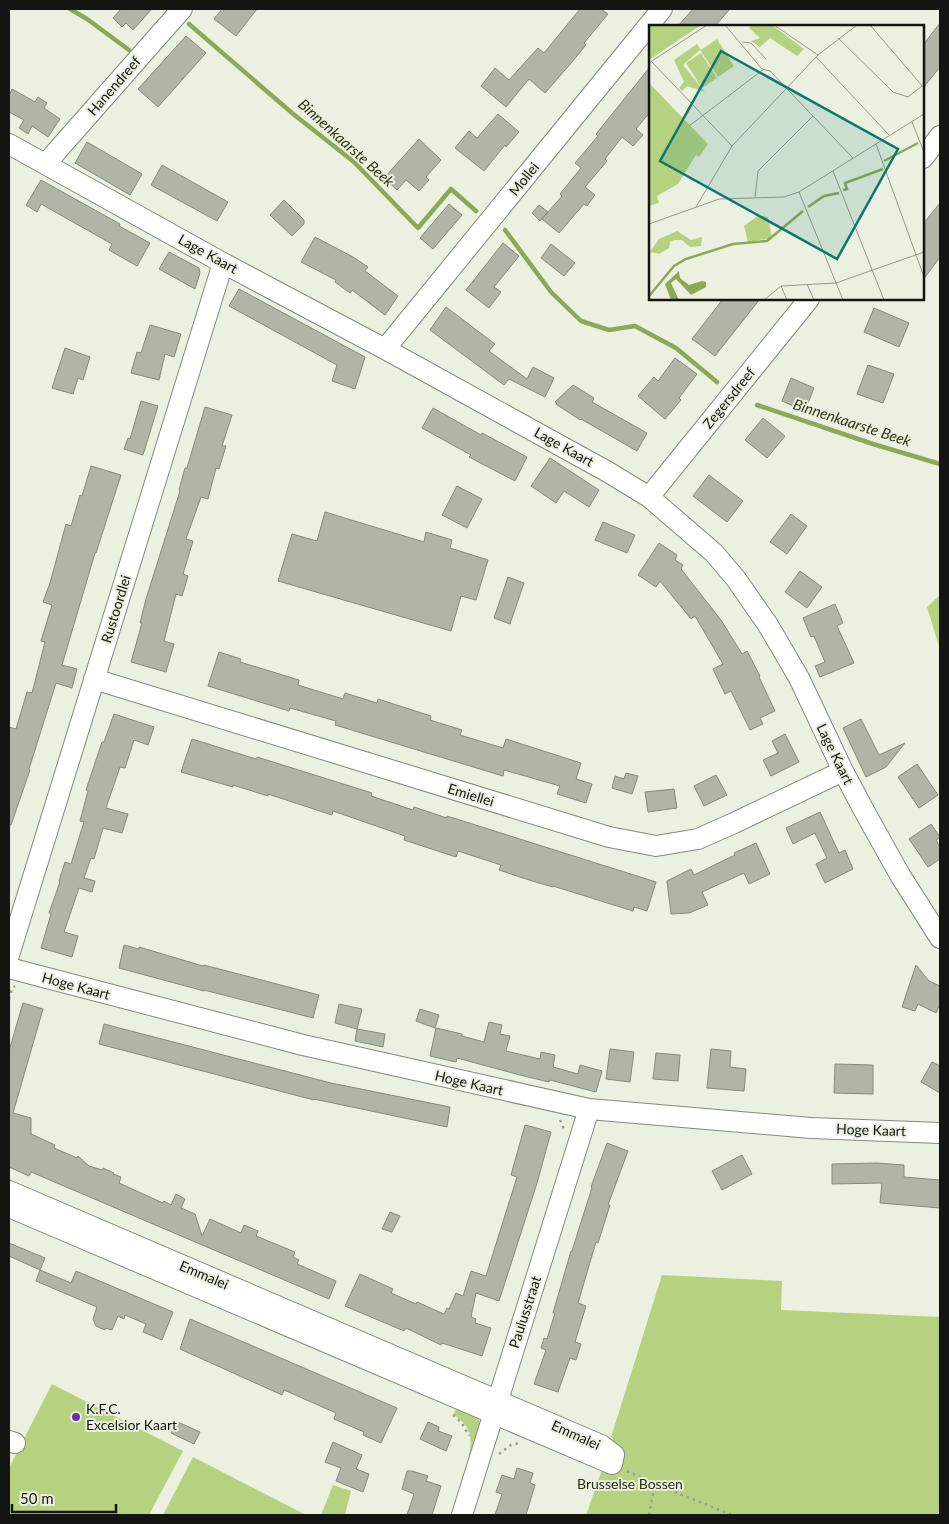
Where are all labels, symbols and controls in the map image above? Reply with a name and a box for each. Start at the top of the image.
inset map [649,25,924,300]
street label: Hanendreef [83,53,144,119]
water label: Binnenkaarste Beek [295,95,399,191]
street label: Mollei [505,159,542,199]
street label: Lage Kaart [175,230,241,277]
street label: Zegersdreef [699,364,758,432]
water label: Binnenkaarste Beek [791,395,914,450]
street label: Lage Kaart [531,423,597,470]
street label: Rustoordlei [97,573,134,645]
street label: Lage Kaart [813,721,857,787]
street label: Emiellei [446,779,496,810]
street label: Hoge Kaart [40,968,112,1003]
street label: Hoge Kaart [433,1066,505,1099]
street label: Hoge Kaart [836,1120,906,1139]
street label: Emmalei [177,1257,231,1293]
street label: Paulusstraat [505,1274,544,1350]
place label: K.F.C. Excelsior Kaart [86,1400,177,1433]
marker: K.F.C. Excelsior Kaart [70,1411,82,1423]
street label: Emmalei [549,1416,603,1453]
park label: Brusselse Bossen [577,1475,683,1492]
scale bar [12,1482,116,1514]
text: 50 m [20,1489,54,1507]

